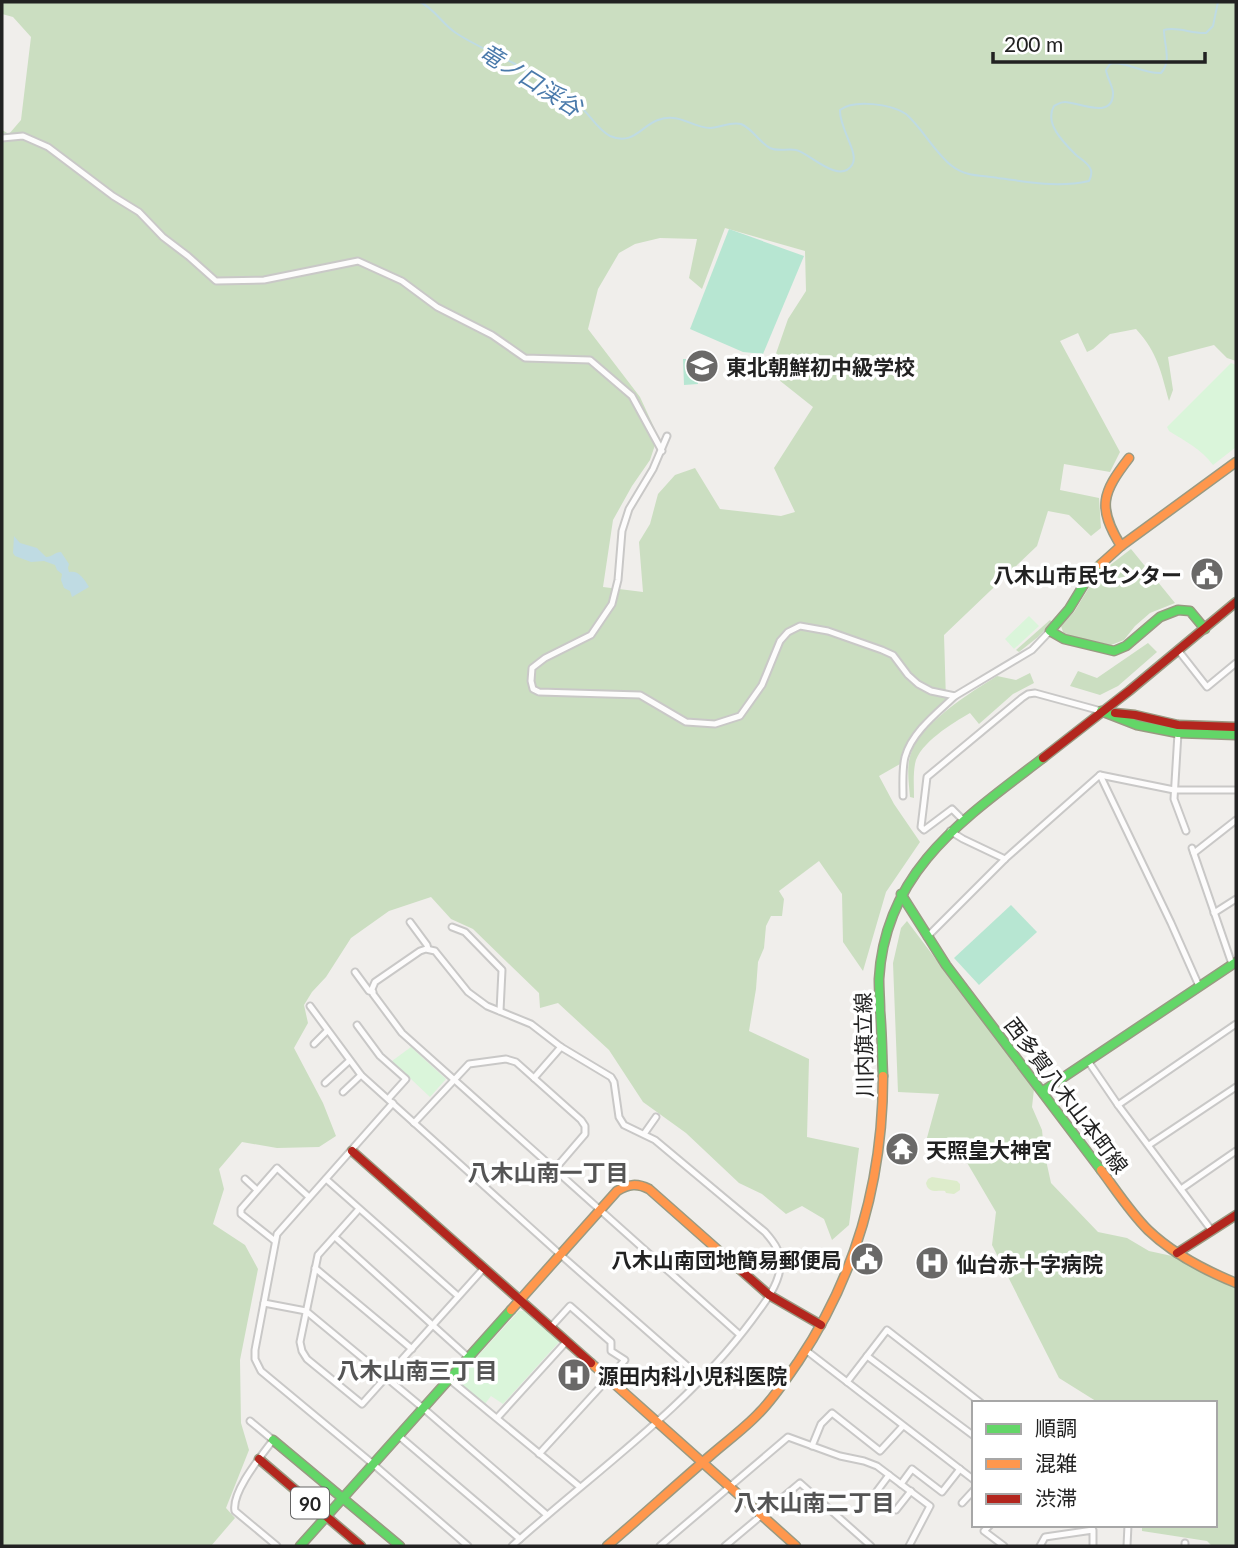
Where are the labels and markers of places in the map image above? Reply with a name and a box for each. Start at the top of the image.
school or university icon: 東北朝鮮初中級学校 [683,347,721,385]
place label: 東北朝鮮初中級学校 [726,354,915,379]
public building icon: 八木山市民センター [1188,555,1226,593]
place label: 八木山市民センター [993,562,1182,587]
temple icon: 天照皇大神宮 [883,1130,921,1168]
place label: 天照皇大神宮 [926,1137,1052,1162]
public building icon: 八木山南団地簡易郵便局 [848,1240,886,1278]
hospital icon: 仙台赤十字病院 [913,1244,951,1282]
place label: 八木山南団地簡易郵便局 [611,1247,842,1272]
place label: 仙台赤十字病院 [956,1251,1103,1276]
hospital icon: 源田内科小児科医院 [555,1356,593,1394]
place label: 源田内科小児科医院 [598,1363,787,1388]

